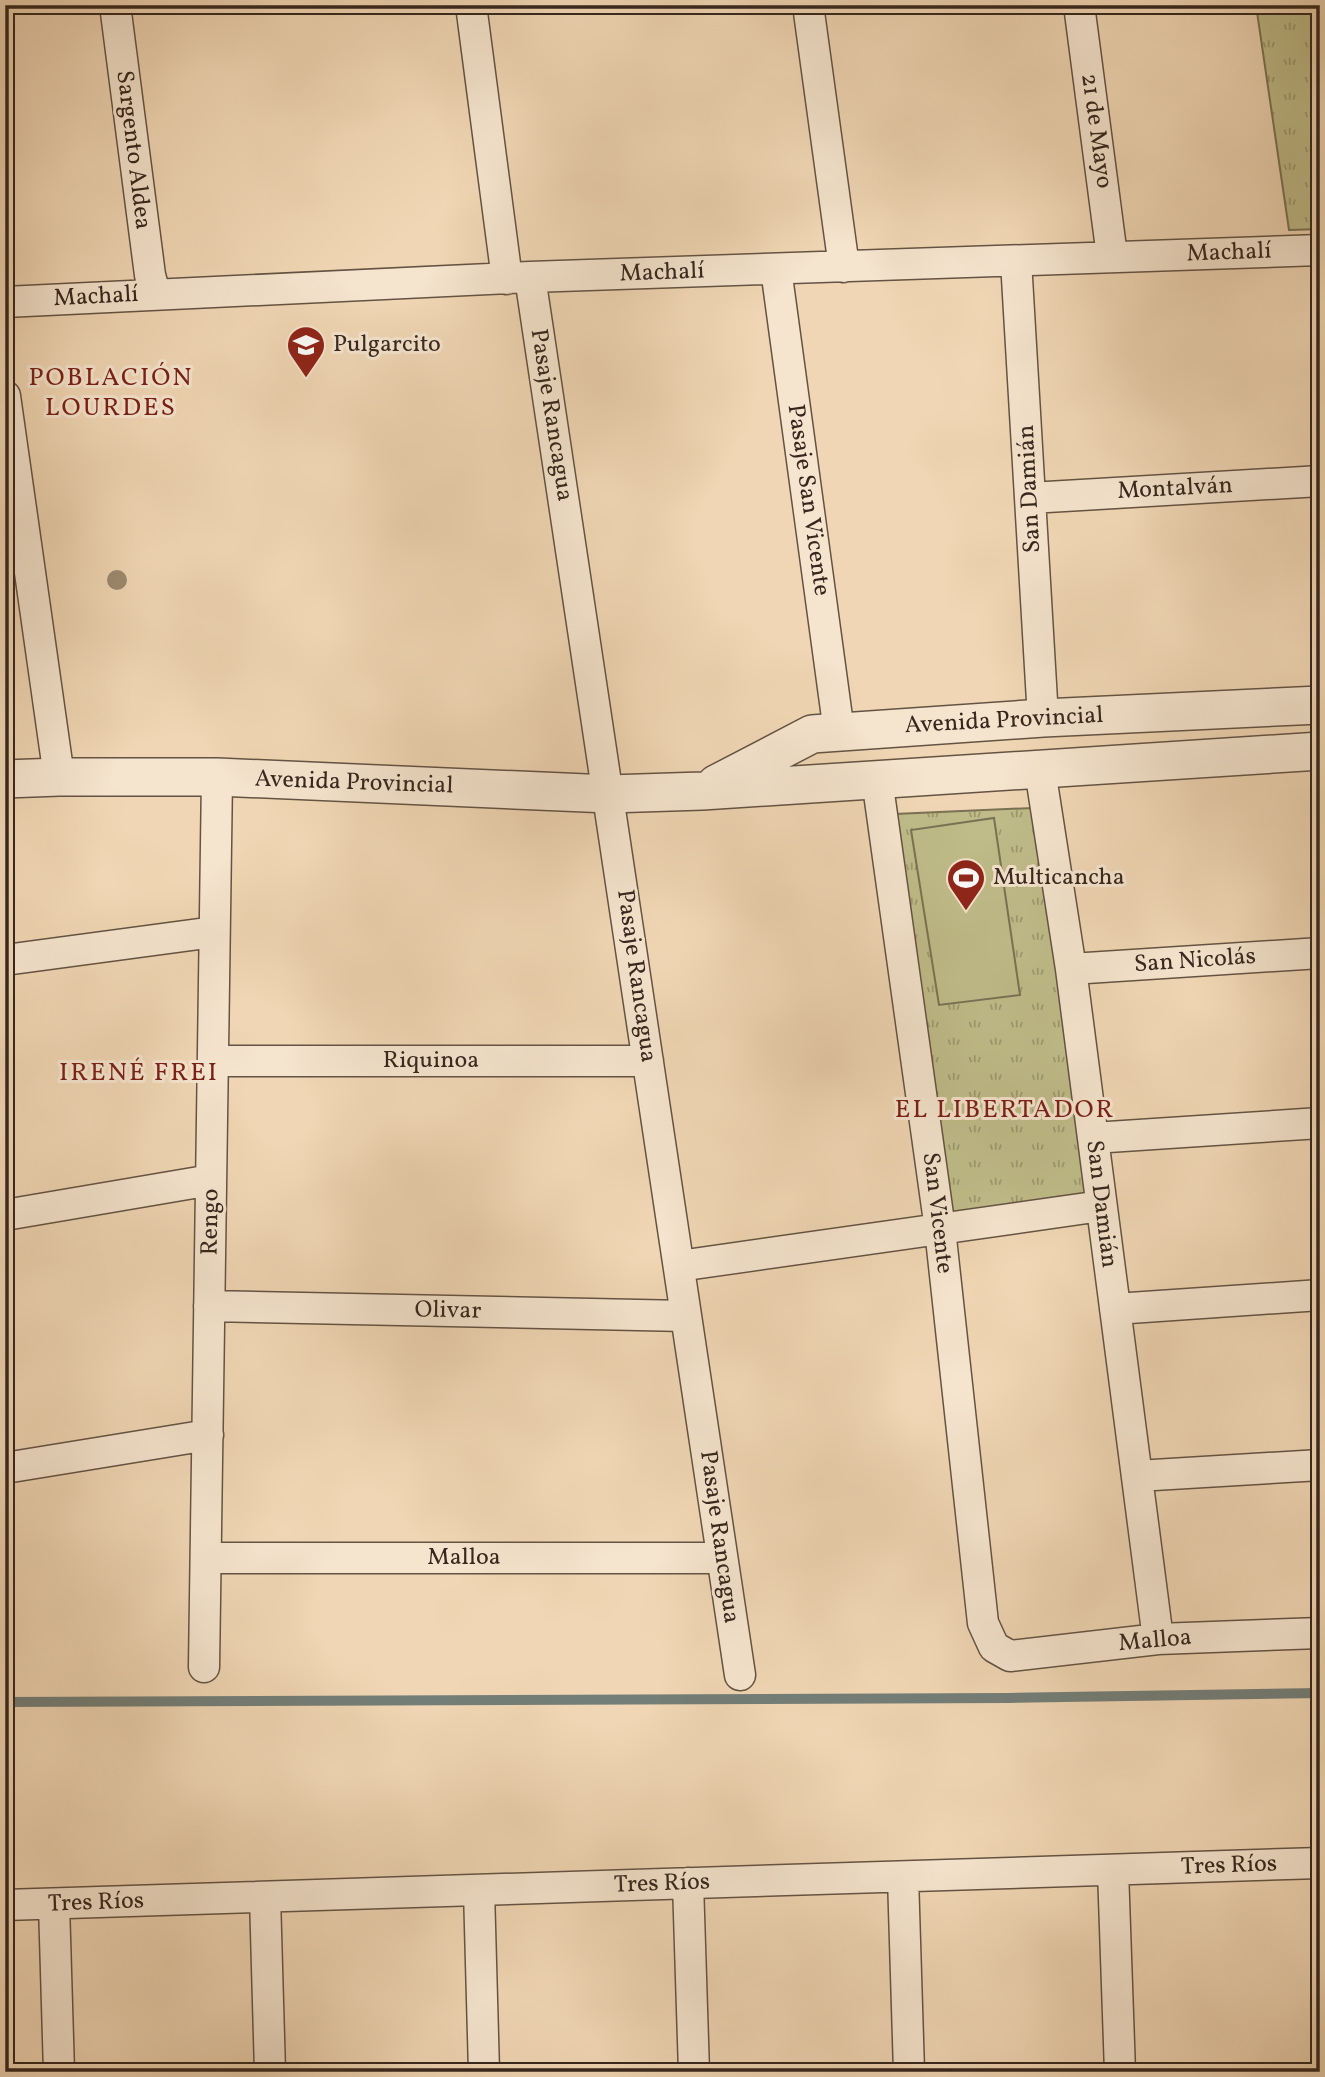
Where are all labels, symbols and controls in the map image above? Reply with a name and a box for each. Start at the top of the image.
street label: Sargento Aldea [106,69,160,231]
street label: 21 de Mayo [1071,71,1121,191]
street label: Machalí [1186,235,1272,271]
street label: Machalí [619,255,705,291]
street label: Machalí [53,278,139,316]
school or university icon: Pulgarcito [285,324,327,379]
street label: Pasaje Rancagua [521,326,581,504]
place label: Pulgarcito [333,328,441,362]
district label: POBLACIÓN LOURDES [28,360,194,426]
street label: Pasaje San Vicente [778,402,838,598]
street label: San Damián [1010,424,1050,554]
street label: Montalván [1116,469,1234,509]
street label: Avenida Provincial [904,699,1104,743]
street label: Avenida Provincial [254,763,454,803]
sports icon: Multicancha [945,857,987,912]
place label: Multicancha [993,861,1125,895]
street label: Pasaje Rancagua [607,887,665,1065]
street label: San Nicolás [1133,940,1257,982]
street label: Riquinoa [383,1044,479,1078]
district label: IRENÉ FREI [59,1055,219,1091]
district label: EL LIBERTADOR [895,1092,1115,1128]
street label: San Damián [1076,1138,1126,1270]
street label: San Vicente [913,1150,961,1276]
street label: Rengo [193,1188,229,1256]
street label: Olivar [414,1293,482,1329]
street label: Pasaje Rancagua [690,1448,748,1626]
street label: Malloa [427,1541,501,1575]
street label: Malloa [1117,1621,1193,1661]
street label: Tres Ríos [1180,1847,1278,1885]
street label: Tres Ríos [613,1865,711,1903]
street label: Tres Ríos [47,1884,145,1922]

